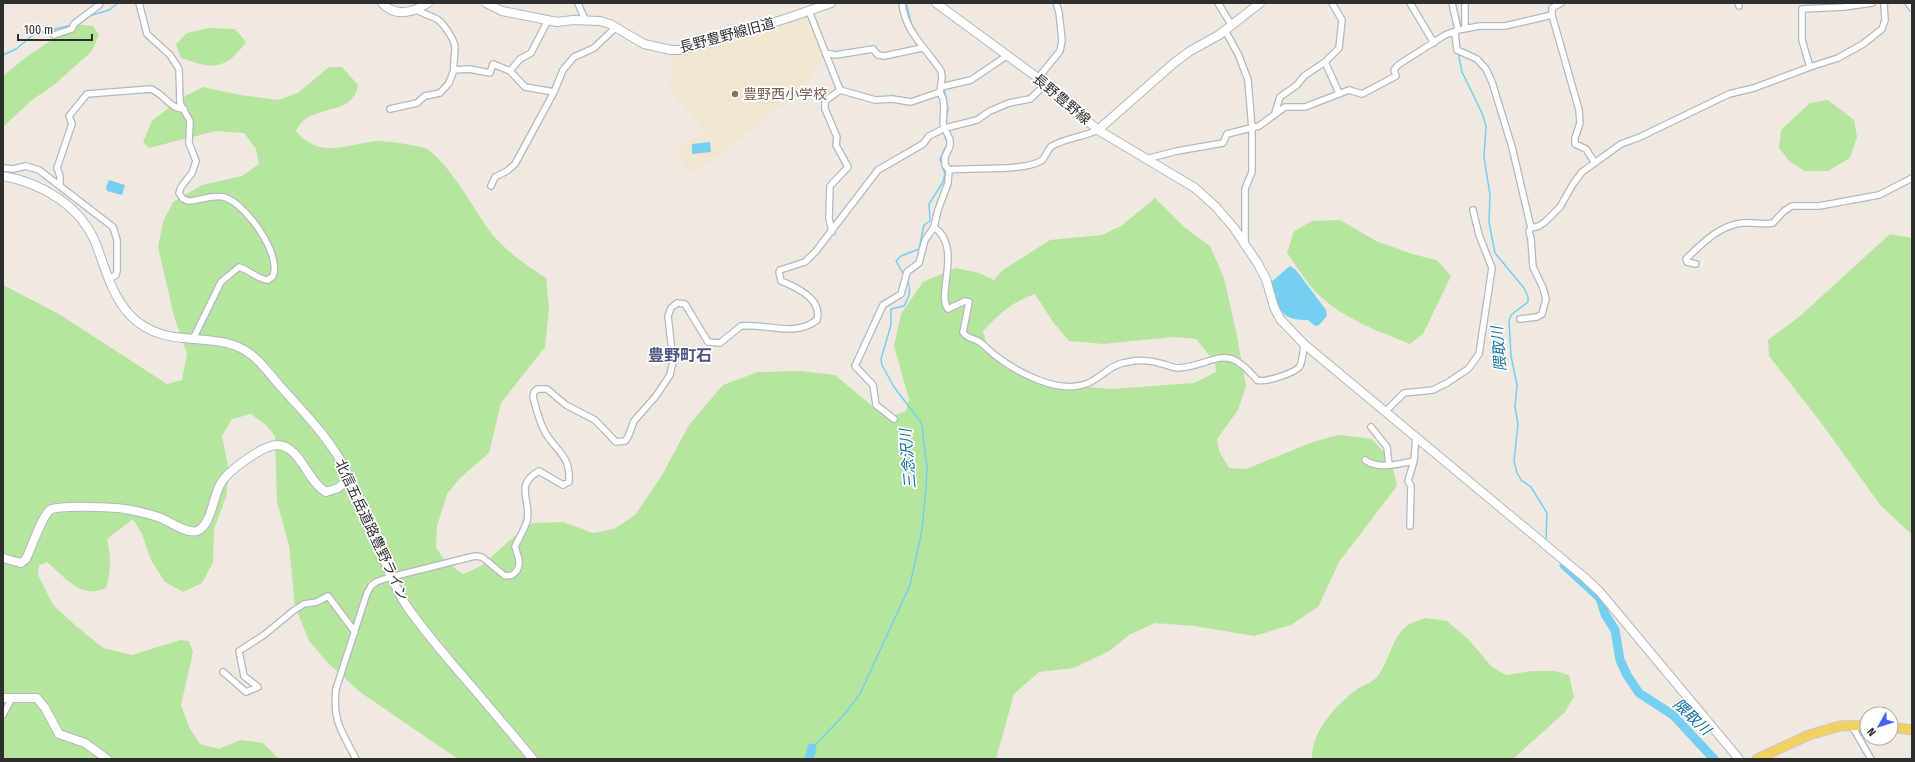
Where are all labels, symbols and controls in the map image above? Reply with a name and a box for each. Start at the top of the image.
street label: 長野豊野線旧道 [678,15,777,56]
scale bar [18,16,92,42]
text: 100 m [24,23,53,37]
street label: 長野豊野線 [1029,70,1094,128]
place label: 豊野西小学校 [743,86,827,103]
marker: 豊野西小学校 [730,89,740,99]
water label: 隈取川 [1488,324,1510,372]
district label: 豊野町石 [648,346,712,365]
water label: 三念沢川 [896,426,920,490]
street label: 北信五岳道路豊野ライン [331,457,412,604]
water label: 隈取川 [1669,695,1716,740]
north arrow [1859,706,1899,746]
text: N [1864,725,1879,739]

